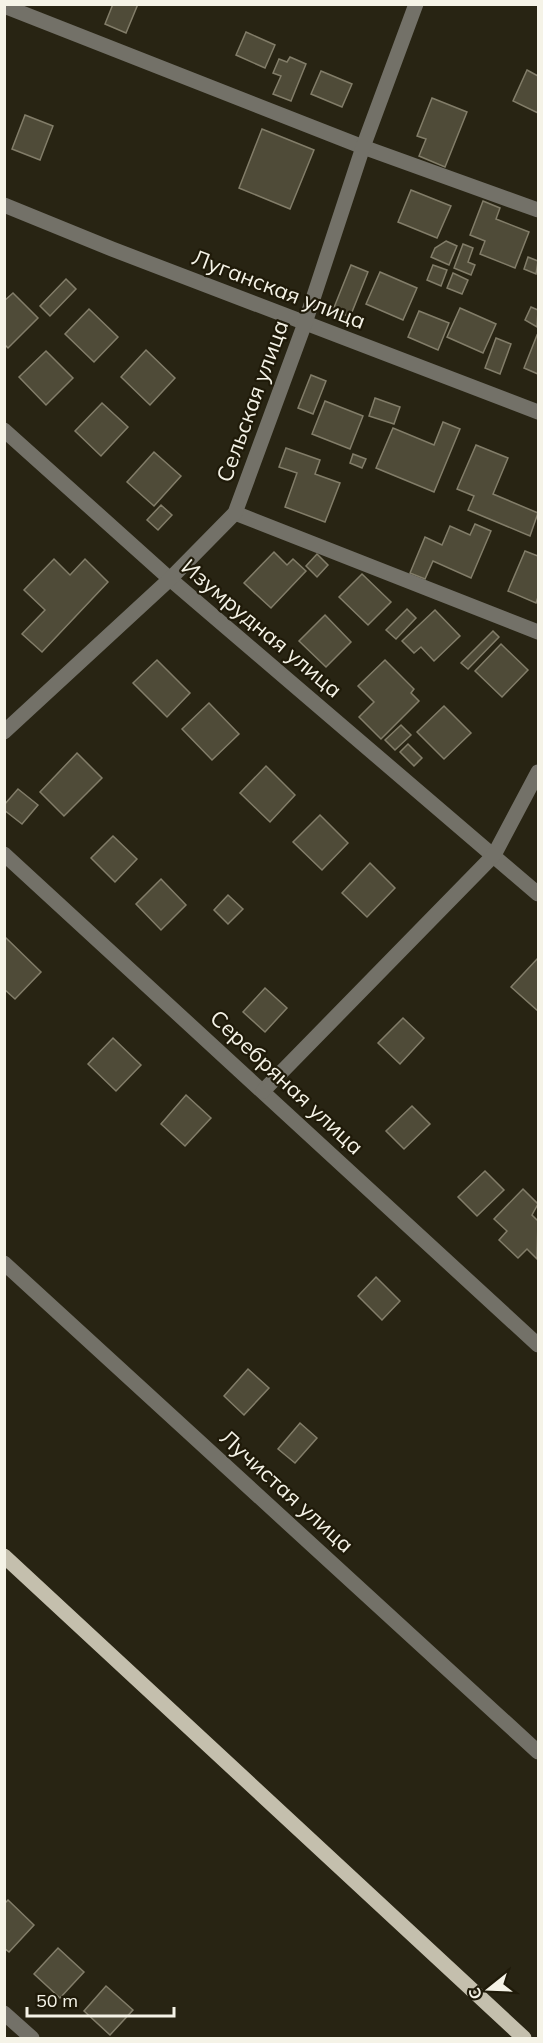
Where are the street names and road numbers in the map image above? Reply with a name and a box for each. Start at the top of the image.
street label: Луганская улица [188,243,370,335]
street label: Сельская улица [210,316,294,486]
street label: Изумрудная улица [176,553,348,703]
street label: Серебряная улица [205,1004,369,1160]
street label: Лучистая улица [214,1424,360,1558]

